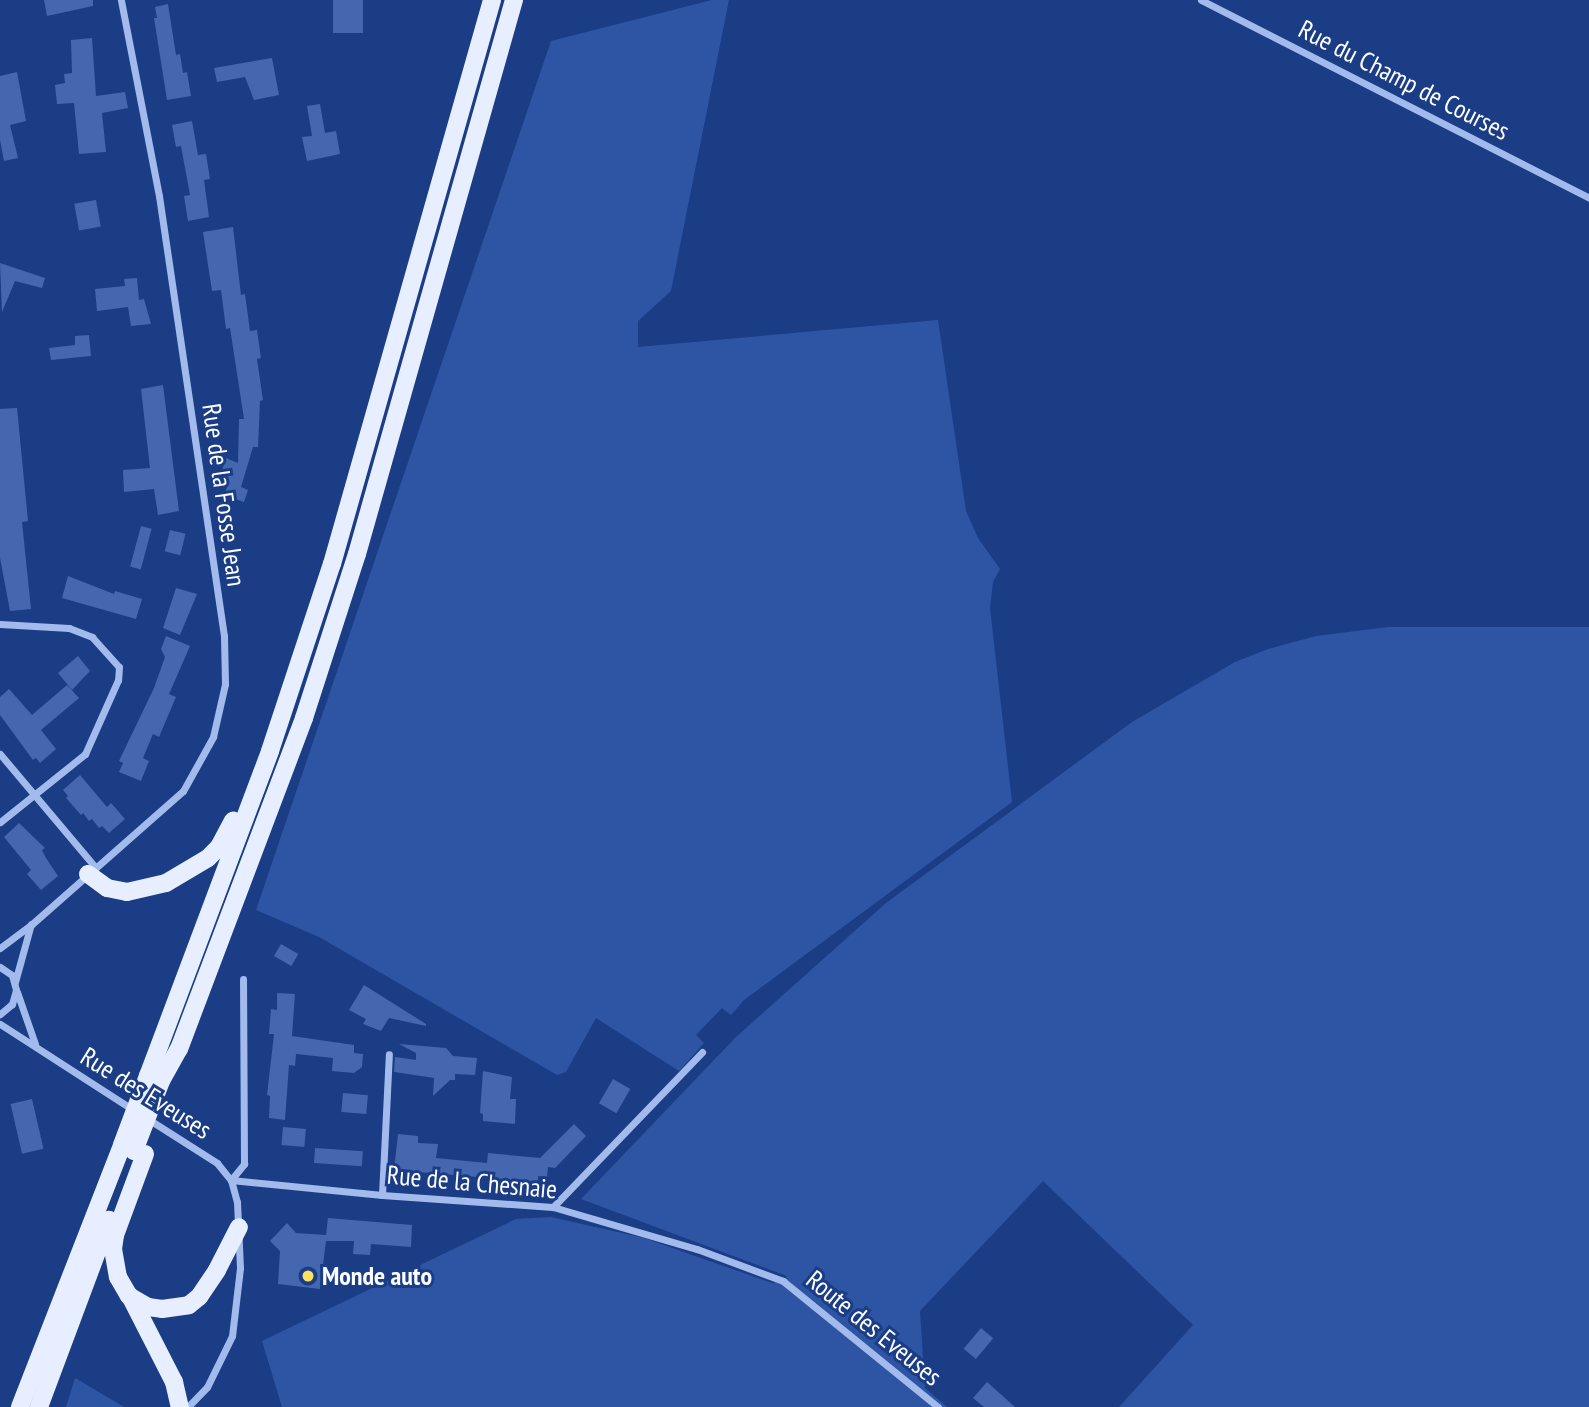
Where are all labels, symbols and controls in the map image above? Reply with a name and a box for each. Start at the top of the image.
street label: Rue du Champ de Courses [1293,13,1515,147]
street label: Rue de la Fosse Jean [196,402,252,588]
street label: Rue des Eveuses [75,1041,217,1145]
street label: Rue de la Chesnaie [386,1159,558,1205]
place label: Monde auto [322,1260,432,1292]
street label: Route des Eveuses [800,1264,948,1392]
marker: Monde auto [300,1268,316,1284]

